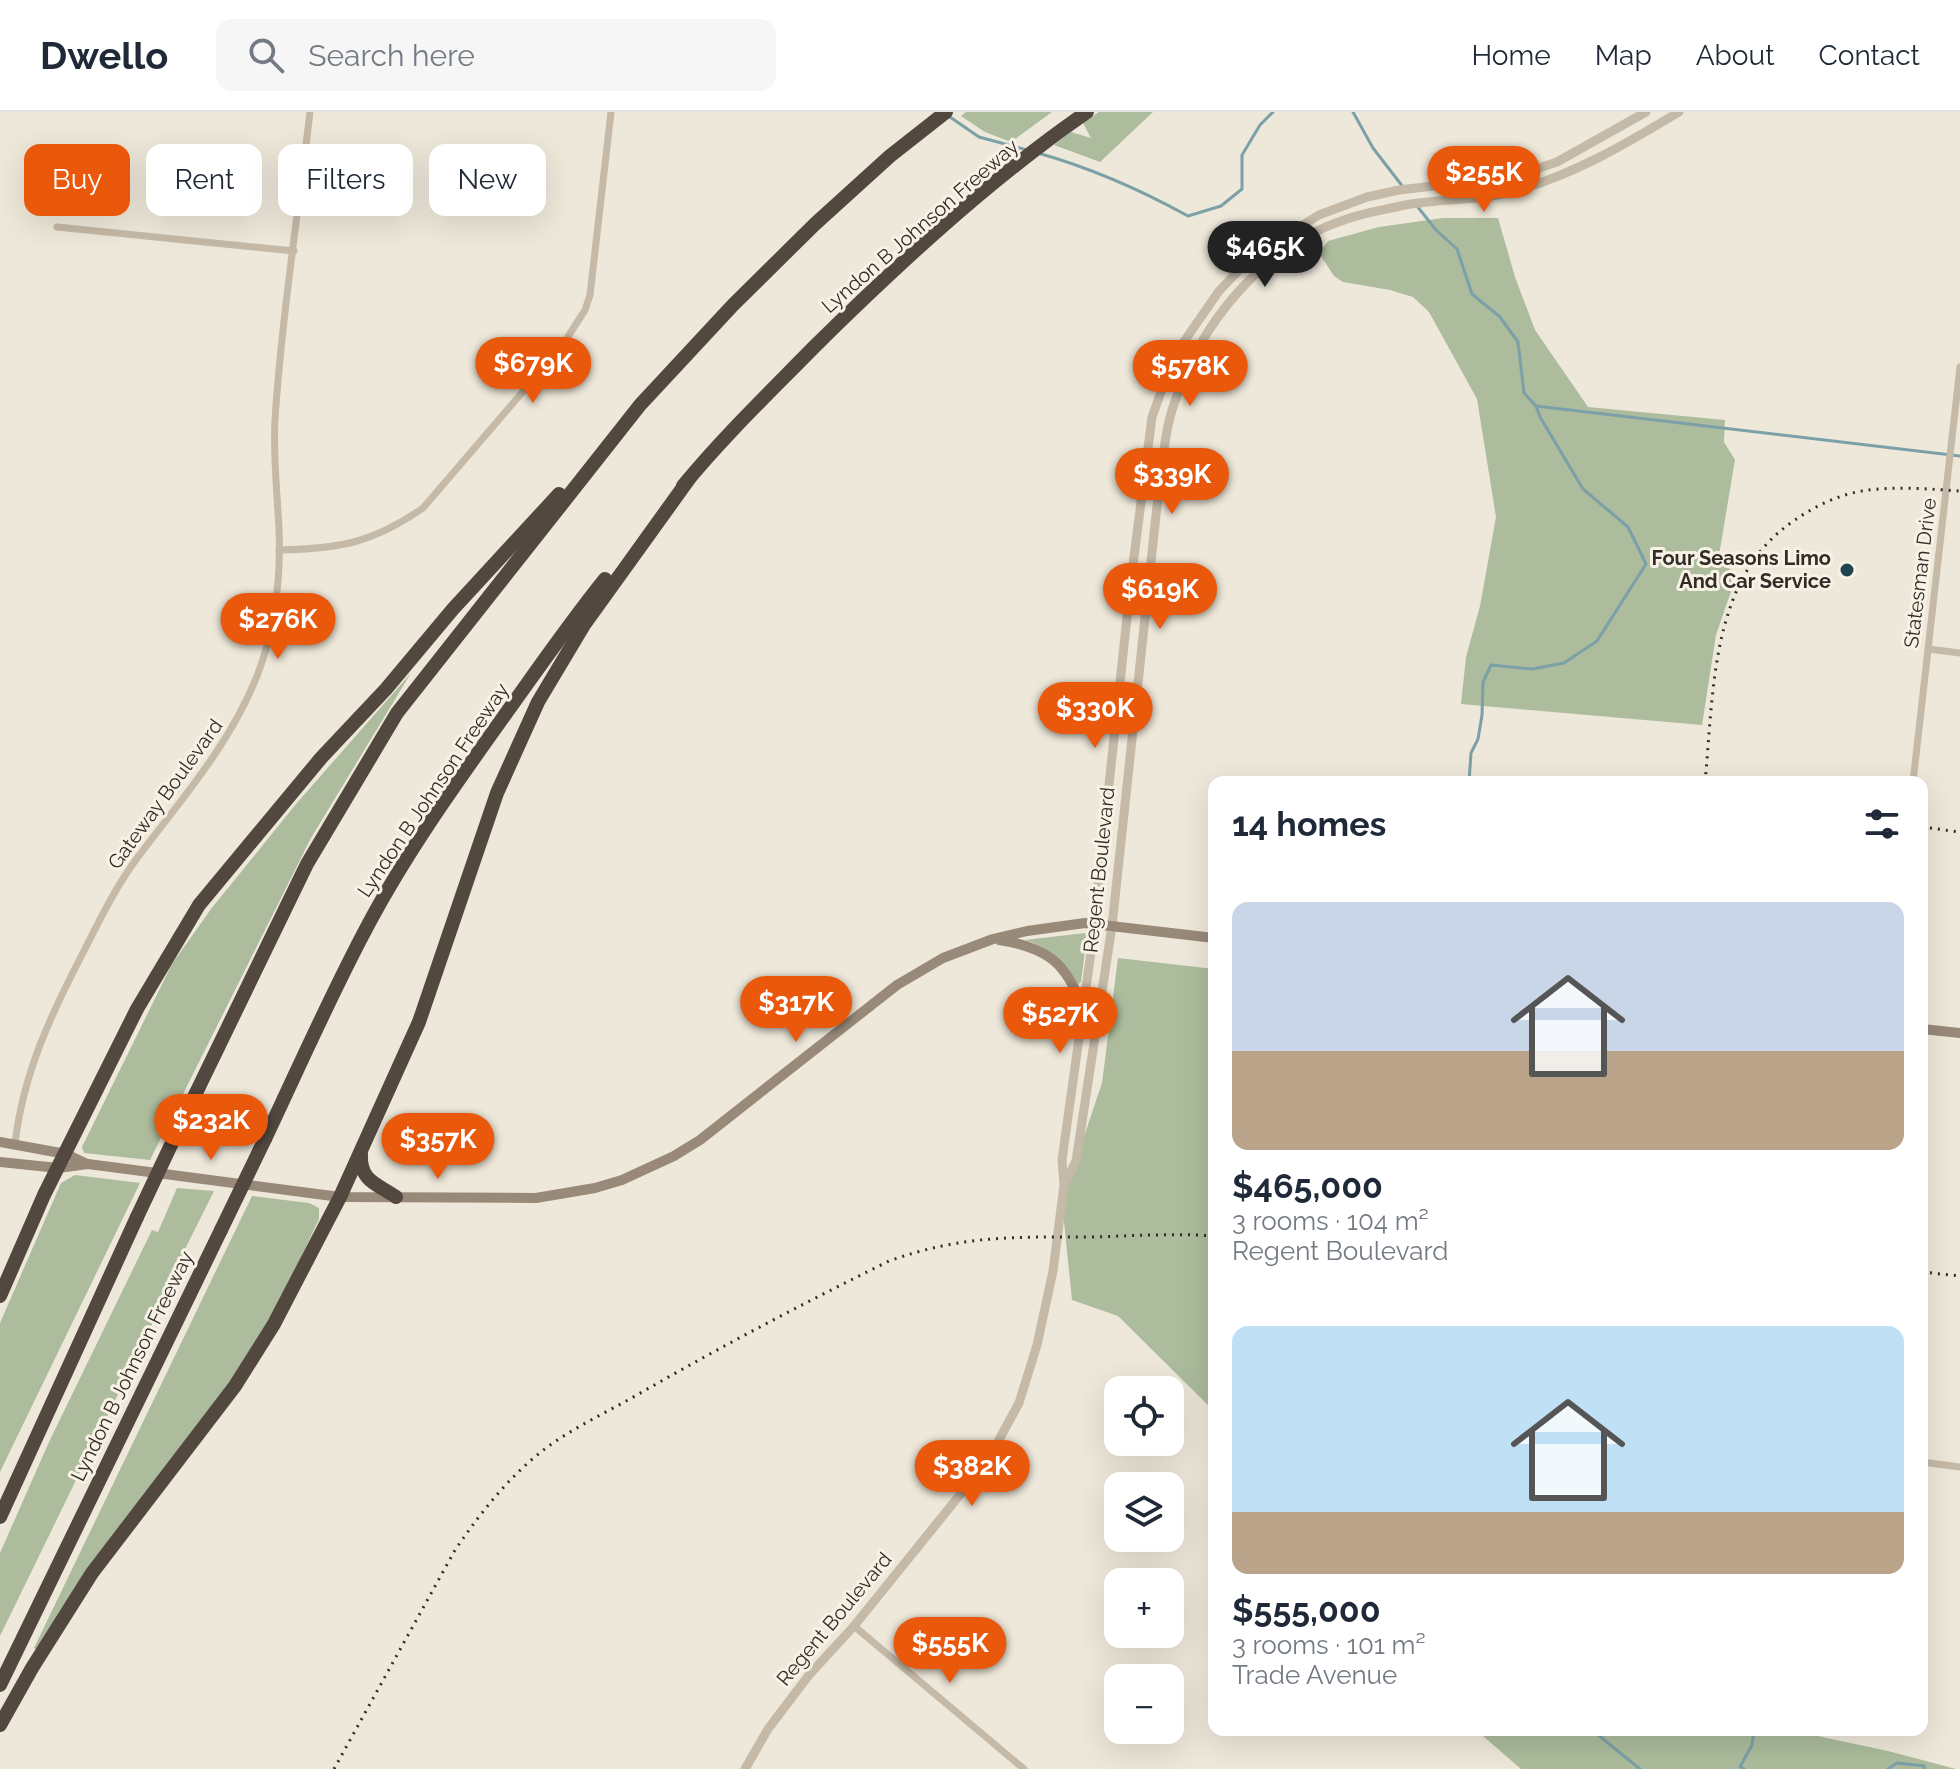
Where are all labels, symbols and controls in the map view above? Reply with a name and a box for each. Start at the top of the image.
search box [216,19,776,91]
text: Dwello [40,33,168,78]
icon: search [244,33,288,77]
text: Search here [308,38,475,73]
text: Home [1471,39,1551,72]
text: Map [1595,39,1652,72]
text: About [1696,39,1775,72]
text: Contact [1819,39,1920,72]
street label: Lyndon B Johnson Freeway [817,134,1023,318]
chip: Buy [24,144,130,216]
chip: Rent [146,144,262,216]
chip: Filters [278,144,413,216]
chip: New [429,144,546,216]
pin: $255K [1428,146,1540,214]
text: $255K [1445,157,1523,187]
pin: $465K [1209,221,1321,289]
text: $465K [1226,232,1304,262]
pin: $679K [477,337,589,405]
pin: $578K [1134,340,1246,408]
text: $679K [493,348,573,378]
text: $578K [1151,351,1229,381]
pin: $339K [1116,448,1228,516]
text: $339K [1133,459,1211,489]
street label: Statesman Drive [1899,496,1941,649]
place label: Four Seasons Limo And Car Service [1652,546,1831,593]
marker: Four Seasons Limo And Car Service [1838,561,1856,579]
pin: $619K [1104,563,1216,631]
text: $619K [1121,574,1199,604]
pin: $276K [222,593,334,661]
text: $276K [239,604,317,634]
street label: Lyndon B Johnson Freeway [352,678,514,902]
pin: $330K [1039,682,1151,750]
text: $330K [1056,693,1134,723]
street label: Gateway Boulevard [103,714,227,874]
street label: Regent Boulevard [1078,786,1120,954]
icon: filters [1860,802,1904,846]
text: 14 homes [1232,804,1386,844]
icon: home [1496,954,1640,1098]
pin: $317K [740,976,852,1044]
text: $317K [758,987,834,1017]
pin: $527K [1004,987,1116,1055]
text: $527K [1021,998,1099,1028]
pin: $232K [155,1094,267,1162]
text: $232K [172,1105,250,1135]
pin: $357K [382,1113,494,1181]
text: $357K [399,1124,477,1154]
text: $465,000 [1232,1166,1383,1206]
text: 3 rooms · 104 m² [1232,1206,1429,1236]
text: Regent Boulevard [1232,1236,1448,1266]
street label: Lyndon B Johnson Freeway [66,1247,198,1485]
map controls [1104,1376,1184,1744]
button: locate [1104,1376,1184,1456]
icon: home [1496,1378,1640,1522]
pin: $382K [916,1440,1028,1508]
text: $382K [933,1451,1011,1481]
button: layers [1104,1472,1184,1552]
street label: Regent Boulevard [771,1548,897,1690]
button: + [1104,1568,1184,1648]
text: $555,000 [1232,1590,1381,1630]
pin: $555K [894,1617,1006,1685]
text: $555K [911,1628,989,1658]
text: 3 rooms · 101 m² [1232,1630,1426,1660]
text: Trade Avenue [1232,1660,1397,1690]
button: − [1104,1664,1184,1744]

